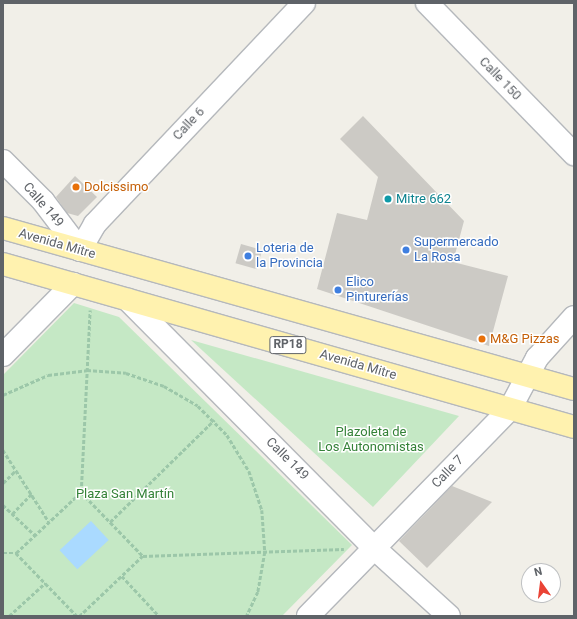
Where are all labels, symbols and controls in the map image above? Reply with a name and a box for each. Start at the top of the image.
street label: Calle 150 [476,54,524,104]
street label: Calle 6 [170,104,208,144]
place label: Dolcissimo [84,179,148,195]
street label: Calle 149 [19,180,67,230]
marker: Dolcissimo [71,182,81,192]
place label: Mitre 662 [396,191,451,207]
marker: Mitre 662 [383,194,393,204]
street label: Avenida Mitre [17,226,97,262]
place label: Supermercado La Rosa [414,235,499,266]
place label: Loteria de la Provincia [256,241,323,272]
marker: Supermercado La Rosa [401,245,411,255]
marker: Loteria de la Provincia [243,251,253,261]
place label: Elico Pinturerías [346,275,409,306]
marker: Elico Pinturerías [333,285,343,295]
place label: M&G Pizzas [490,331,560,347]
marker: M&G Pizzas [477,334,487,344]
road number: RP18 [269,335,307,355]
street label: Avenida Mitre [318,347,398,383]
park label: Plazoleta de Los Autonomistas [318,425,424,456]
street label: Calle 149 [262,434,312,484]
street label: Calle 7 [429,452,467,492]
park label: Plaza San Martín [76,486,174,502]
north arrow [521,563,561,603]
text: N [533,565,544,579]

